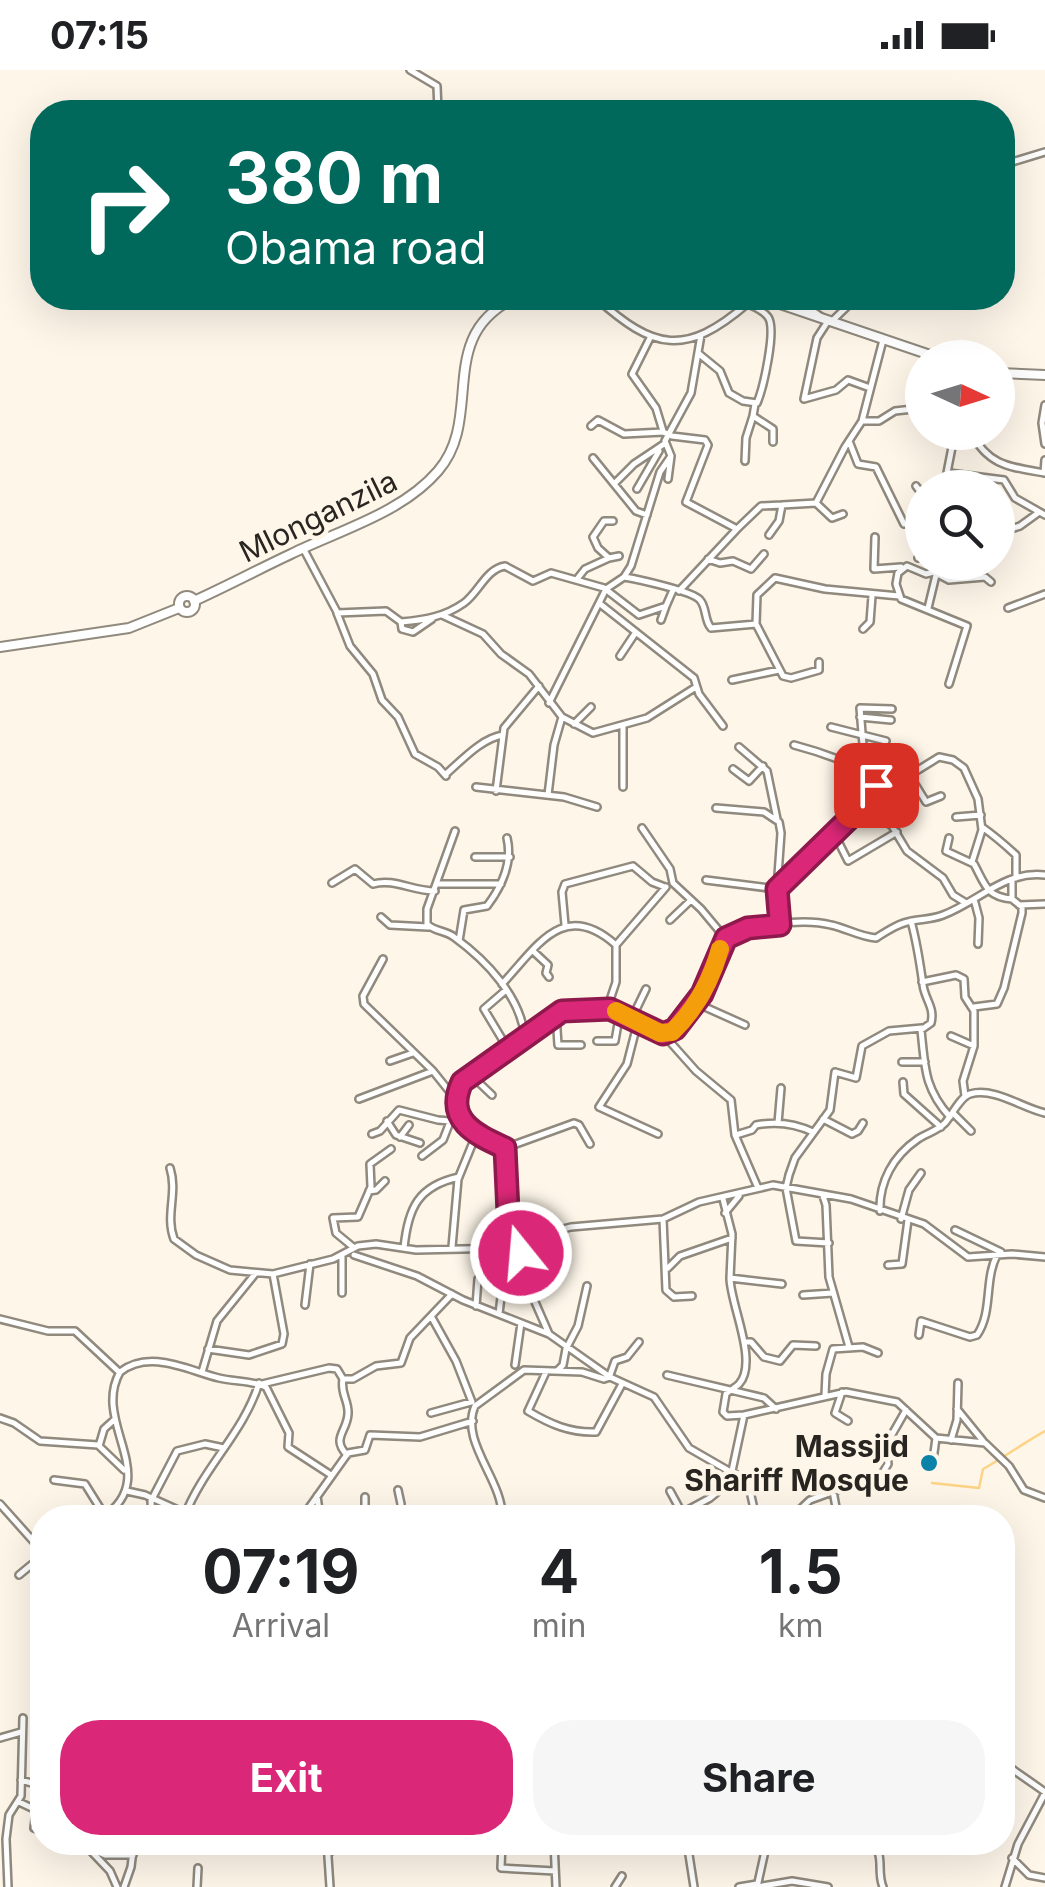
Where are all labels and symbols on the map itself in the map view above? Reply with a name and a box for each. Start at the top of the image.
north arrow [905,340,1015,450]
street label: Mlonganzila [233,462,403,570]
pin [834,743,919,828]
position arrow [469,1201,573,1305]
place label: Massjid Shariff Mosque [684,1428,909,1498]
marker: Massjid Shariff Mosque [918,1452,940,1474]

